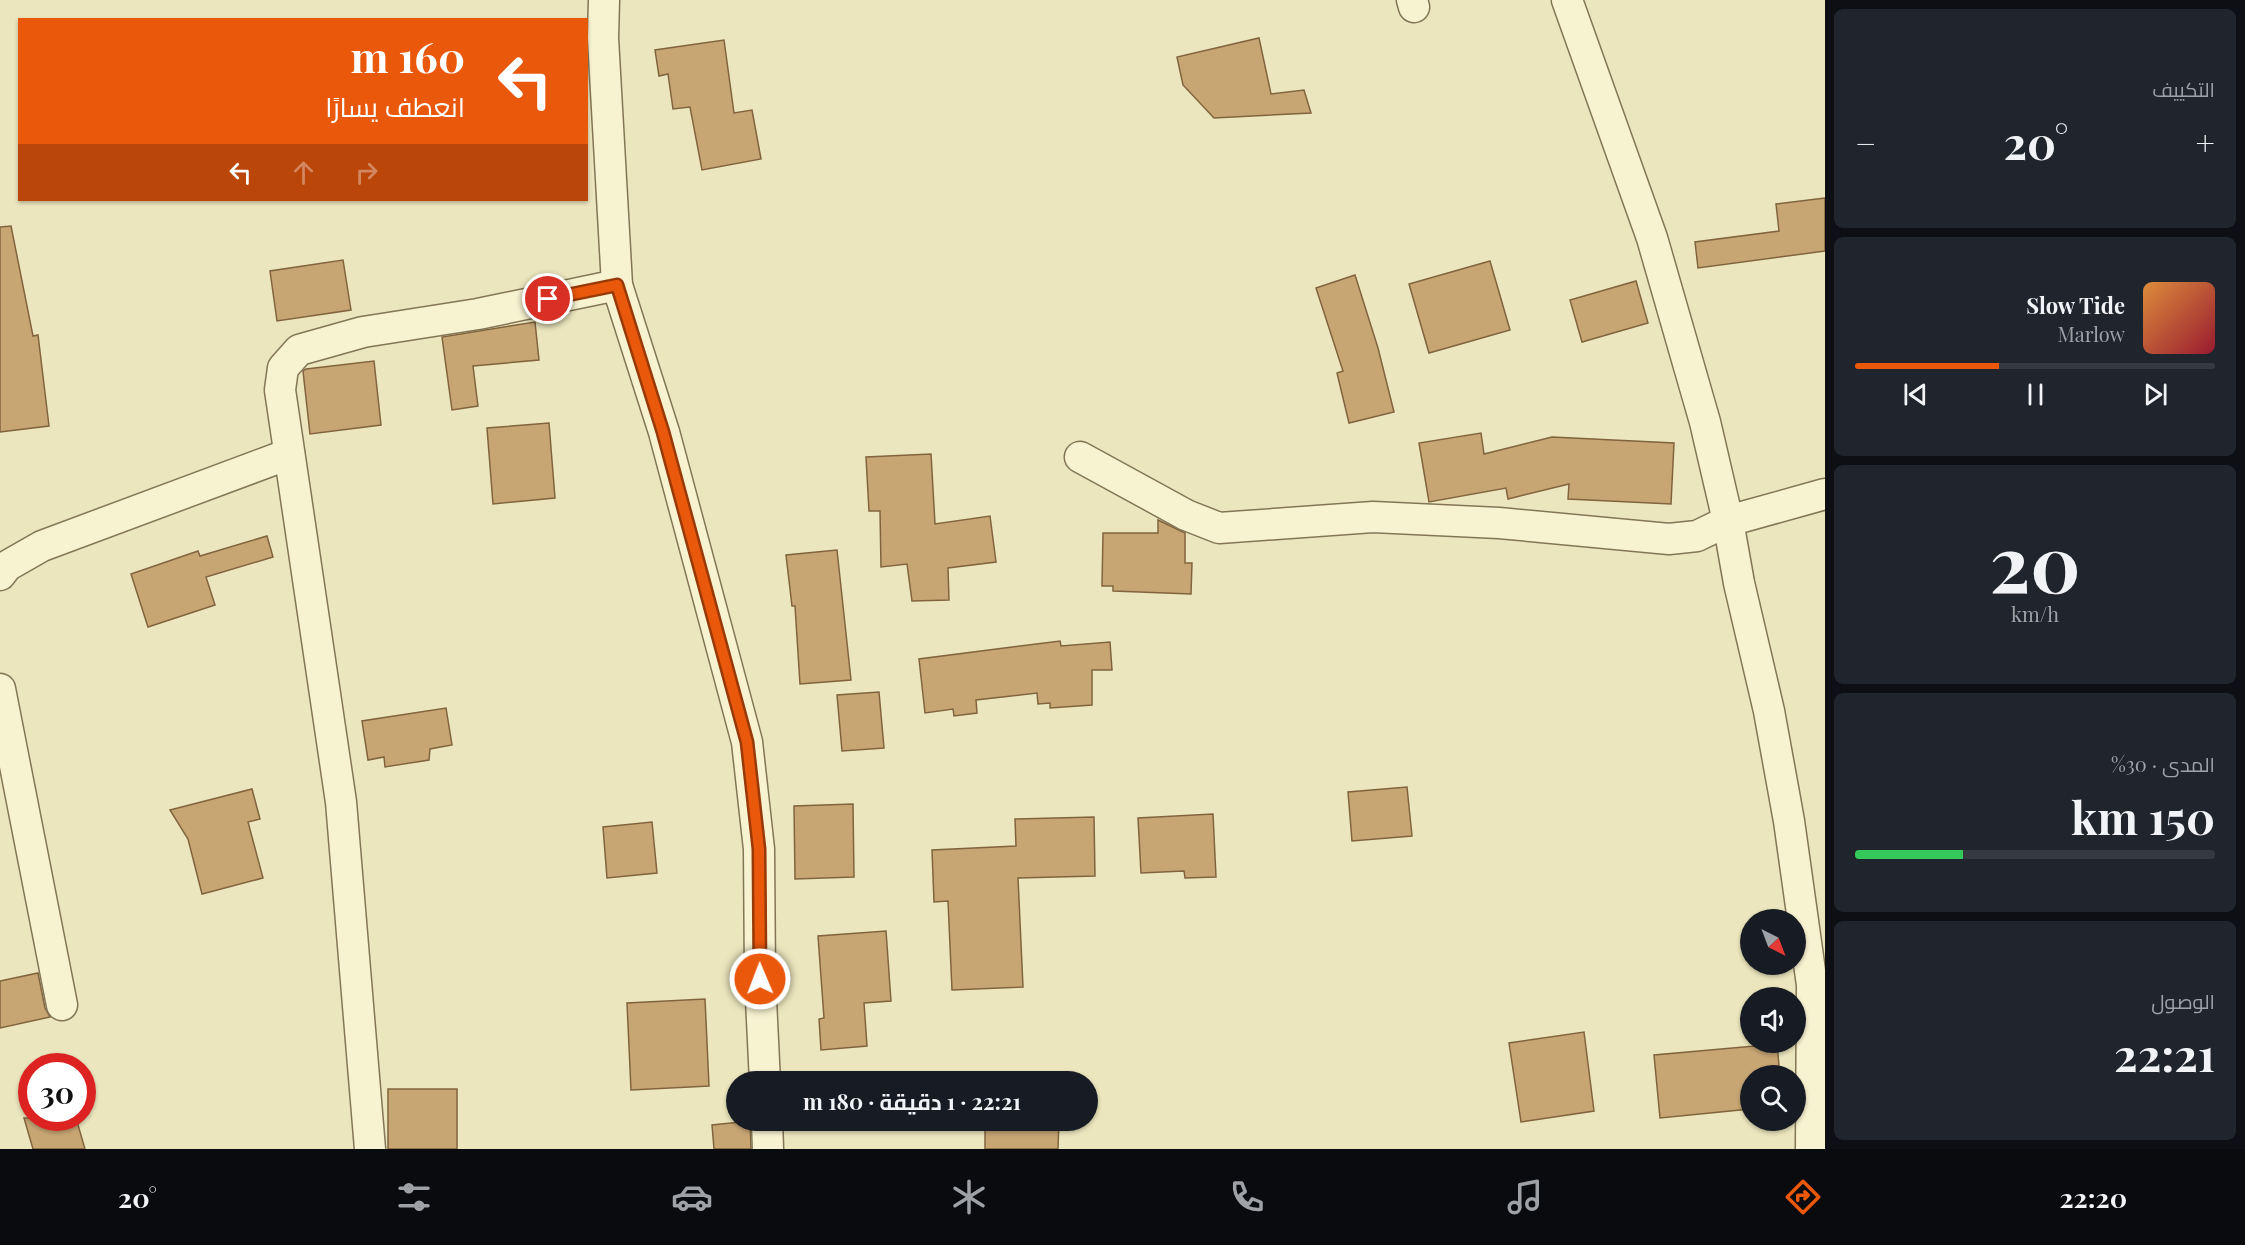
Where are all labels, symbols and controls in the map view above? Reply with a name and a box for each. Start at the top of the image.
text: 160 m [350,28,465,84]
icon: left [486,42,564,120]
text: التكييف [2152,75,2215,102]
text: انعطف يسارًا [325,88,465,124]
text: 20° [2004,111,2068,171]
text: − [1855,120,1876,164]
text: + [2196,120,2215,164]
icon: left [224,156,257,189]
icon: ahead [287,156,320,189]
icon: right [350,156,383,189]
pin [522,273,573,324]
icon: arrive [531,282,564,315]
text: Slow Tide [2026,290,2125,320]
text: Marlow [2057,320,2125,347]
icon: previous [1899,378,1932,411]
icon: pause [2019,378,2052,411]
icon: next [2139,378,2172,411]
text: 20 [1989,509,2081,613]
text: km/h [2011,600,2059,627]
text: المدى · 30% [2111,750,2215,777]
text: 150 km [2071,786,2215,846]
north arrow [1740,909,1806,975]
map controls [1740,909,1806,1131]
position arrow [728,947,792,1011]
button: sound [1740,987,1806,1053]
text: الوصول [2151,987,2215,1014]
text: 22:21 [2114,1023,2215,1083]
speed limit sign: 30 [18,1053,96,1131]
button: search [1740,1065,1806,1131]
text: 22:21 · 1 دقيقة · 180 m [803,1086,1021,1116]
icon: filters [393,1176,435,1218]
icon: car [671,1176,713,1218]
icon: climate [948,1176,990,1218]
icon: phone [1226,1176,1268,1218]
icon: music [1504,1176,1546,1218]
icon: directions [1782,1176,1824,1218]
text: 20° [118,1179,157,1215]
text: 22:20 [2060,1179,2127,1215]

